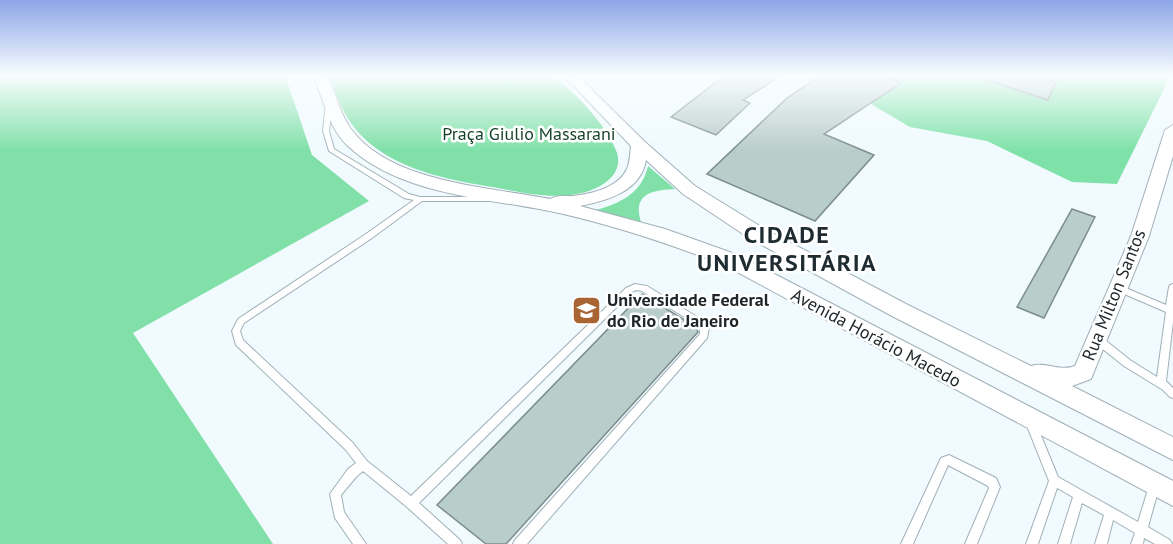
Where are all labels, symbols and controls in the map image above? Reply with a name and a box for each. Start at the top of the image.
park label: Praça Giulio Massarani [442,122,616,145]
district label: CIDADE UNIVERSITÁRIA [697,219,877,278]
street label: Rua Milton Santos [1077,226,1150,364]
street label: Avenida Horácio Macedo [787,283,965,392]
place label: Universidade Federal do Rio de Janeiro [607,288,770,332]
school or university icon: Universidade Federal do Rio de Janeiro [570,294,602,326]

